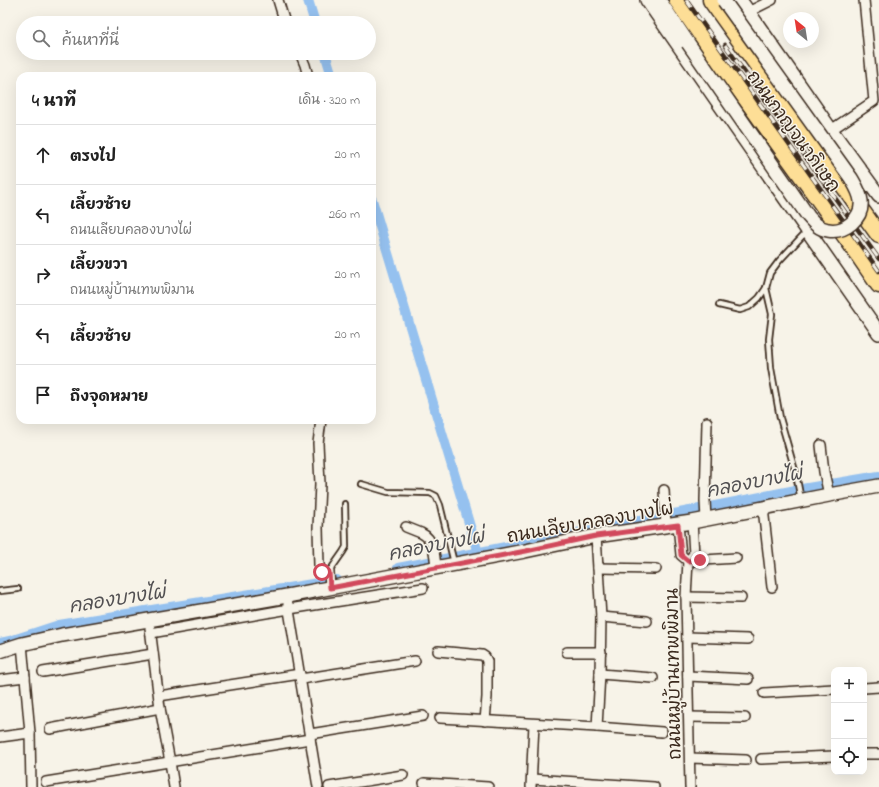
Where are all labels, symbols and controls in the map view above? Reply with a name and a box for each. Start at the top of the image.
north arrow [783,12,819,48]
search box [16,16,376,60]
icon: search [30,27,52,49]
text: ค้นหาที่นี่ [62,30,119,52]
street label: ถนนกาญจนาภิเษก [739,66,846,199]
text: 4 นาที [32,89,76,114]
text: เดิน · 320 m [298,91,360,110]
icon: ahead [32,144,54,166]
text: 20 m [335,145,360,164]
text: ตรงไป [70,146,116,168]
text: เลี้ยวซ้าย [70,194,131,216]
icon: left [32,204,54,226]
text: 260 m [329,205,360,224]
text: ถนนเลียบคลองบางไผ่ [70,221,192,240]
text: เลี้ยวขวา [70,254,128,276]
icon: right [32,264,54,286]
text: 20 m [335,265,360,284]
text: ถนนหมู่บ้านเทพพิมาน [70,281,194,300]
icon: left [32,324,54,346]
text: 20 m [335,325,360,344]
text: เลี้ยวซ้าย [70,326,131,348]
icon: arrive [32,384,54,406]
text: ถึงจุดหมาย [70,386,148,408]
water label: คลองบางไผ่ [704,459,809,506]
street label: ถนนเลียบคลองบางไผ่ [505,495,676,551]
water label: คลองบางไผ่ [386,522,491,569]
route end [691,551,709,569]
route start [313,563,331,581]
water label: คลองบางไผ่ [67,578,172,621]
street label: ถนนหมู่บ้านเทพพิมาน [660,588,689,760]
map controls [831,667,867,775]
button: + [831,667,867,703]
button: − [831,703,867,739]
button: locate [831,739,867,775]

